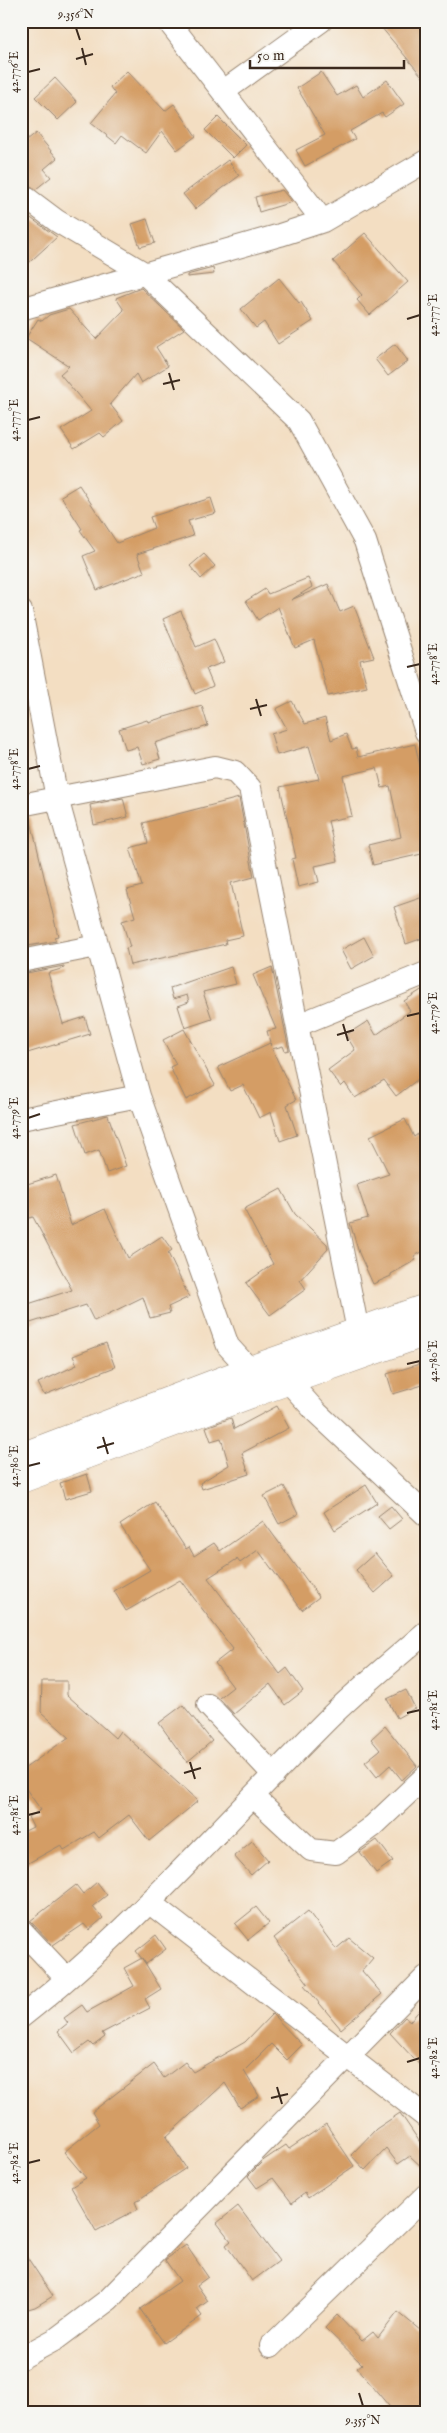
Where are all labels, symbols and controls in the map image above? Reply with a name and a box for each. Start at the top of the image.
text: 9.356°N [57,7,95,22]
scale bar [250,38,403,70]
text: 50 m [257,46,285,65]
text: 42.776°E [7,51,22,93]
text: 42.777°E [426,294,441,336]
text: 42.777°E [7,399,22,441]
text: 42.778°E [426,643,441,685]
text: 42.778°E [7,748,22,790]
text: 42.779°E [426,992,441,1034]
text: 42.779°E [7,1097,22,1139]
text: 42.780°E [426,1340,441,1382]
text: 42.780°E [7,1445,22,1487]
text: 42.781°E [426,1690,441,1730]
text: 42.781°E [7,1795,22,1835]
text: 42.782°E [426,2037,441,2079]
text: 42.782°E [7,2142,22,2184]
text: 9.355°N [344,2413,381,2428]

